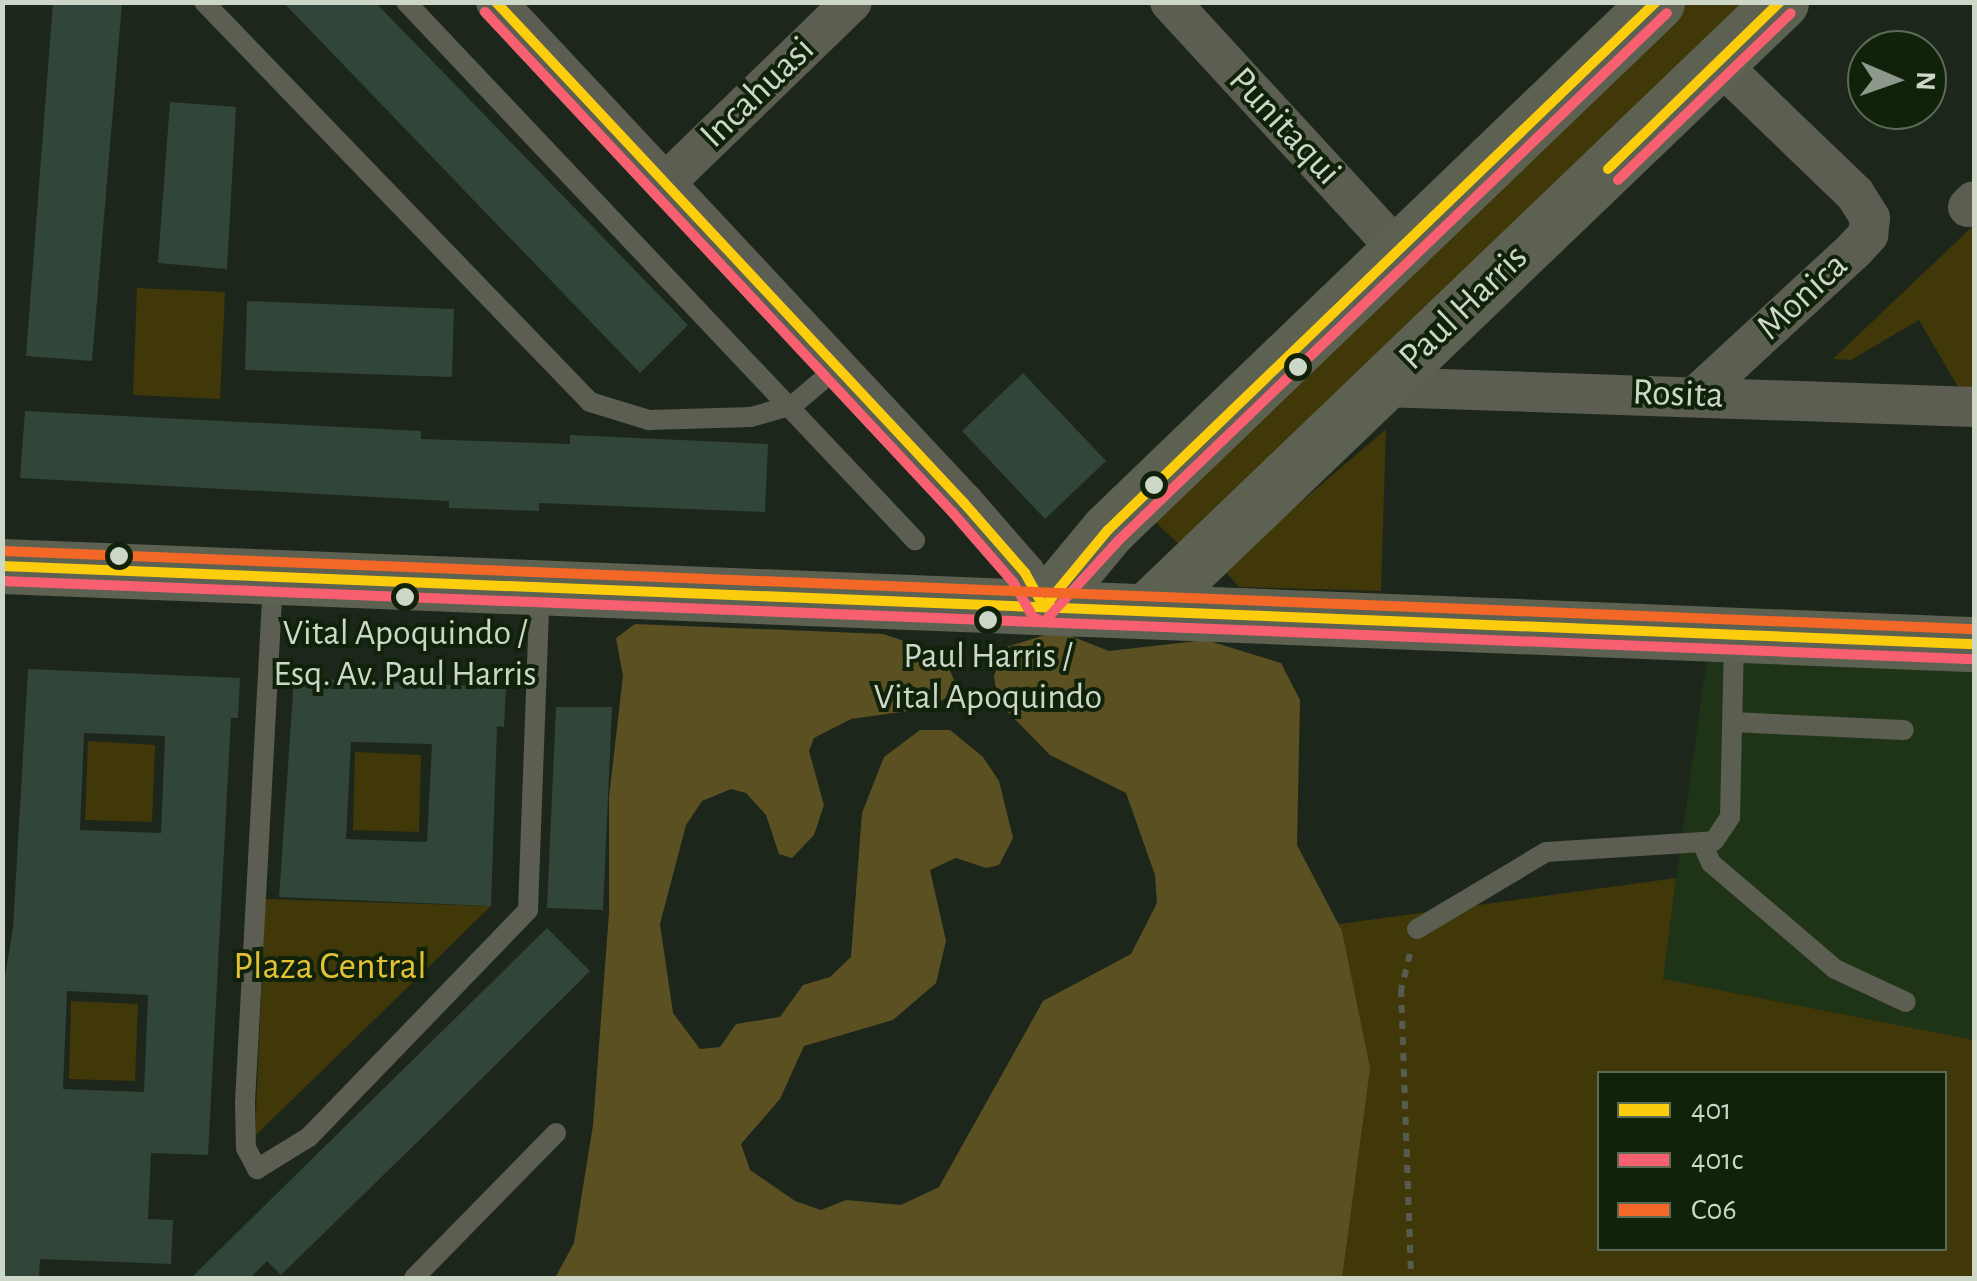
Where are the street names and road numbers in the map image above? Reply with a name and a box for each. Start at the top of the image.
street label: Incahuasi [691,28,825,158]
street label: Punitaqui [1218,59,1350,195]
street label: Paul Harris [1390,235,1538,381]
street label: Monica [1748,243,1858,351]
street label: Rosita [1632,371,1724,419]

